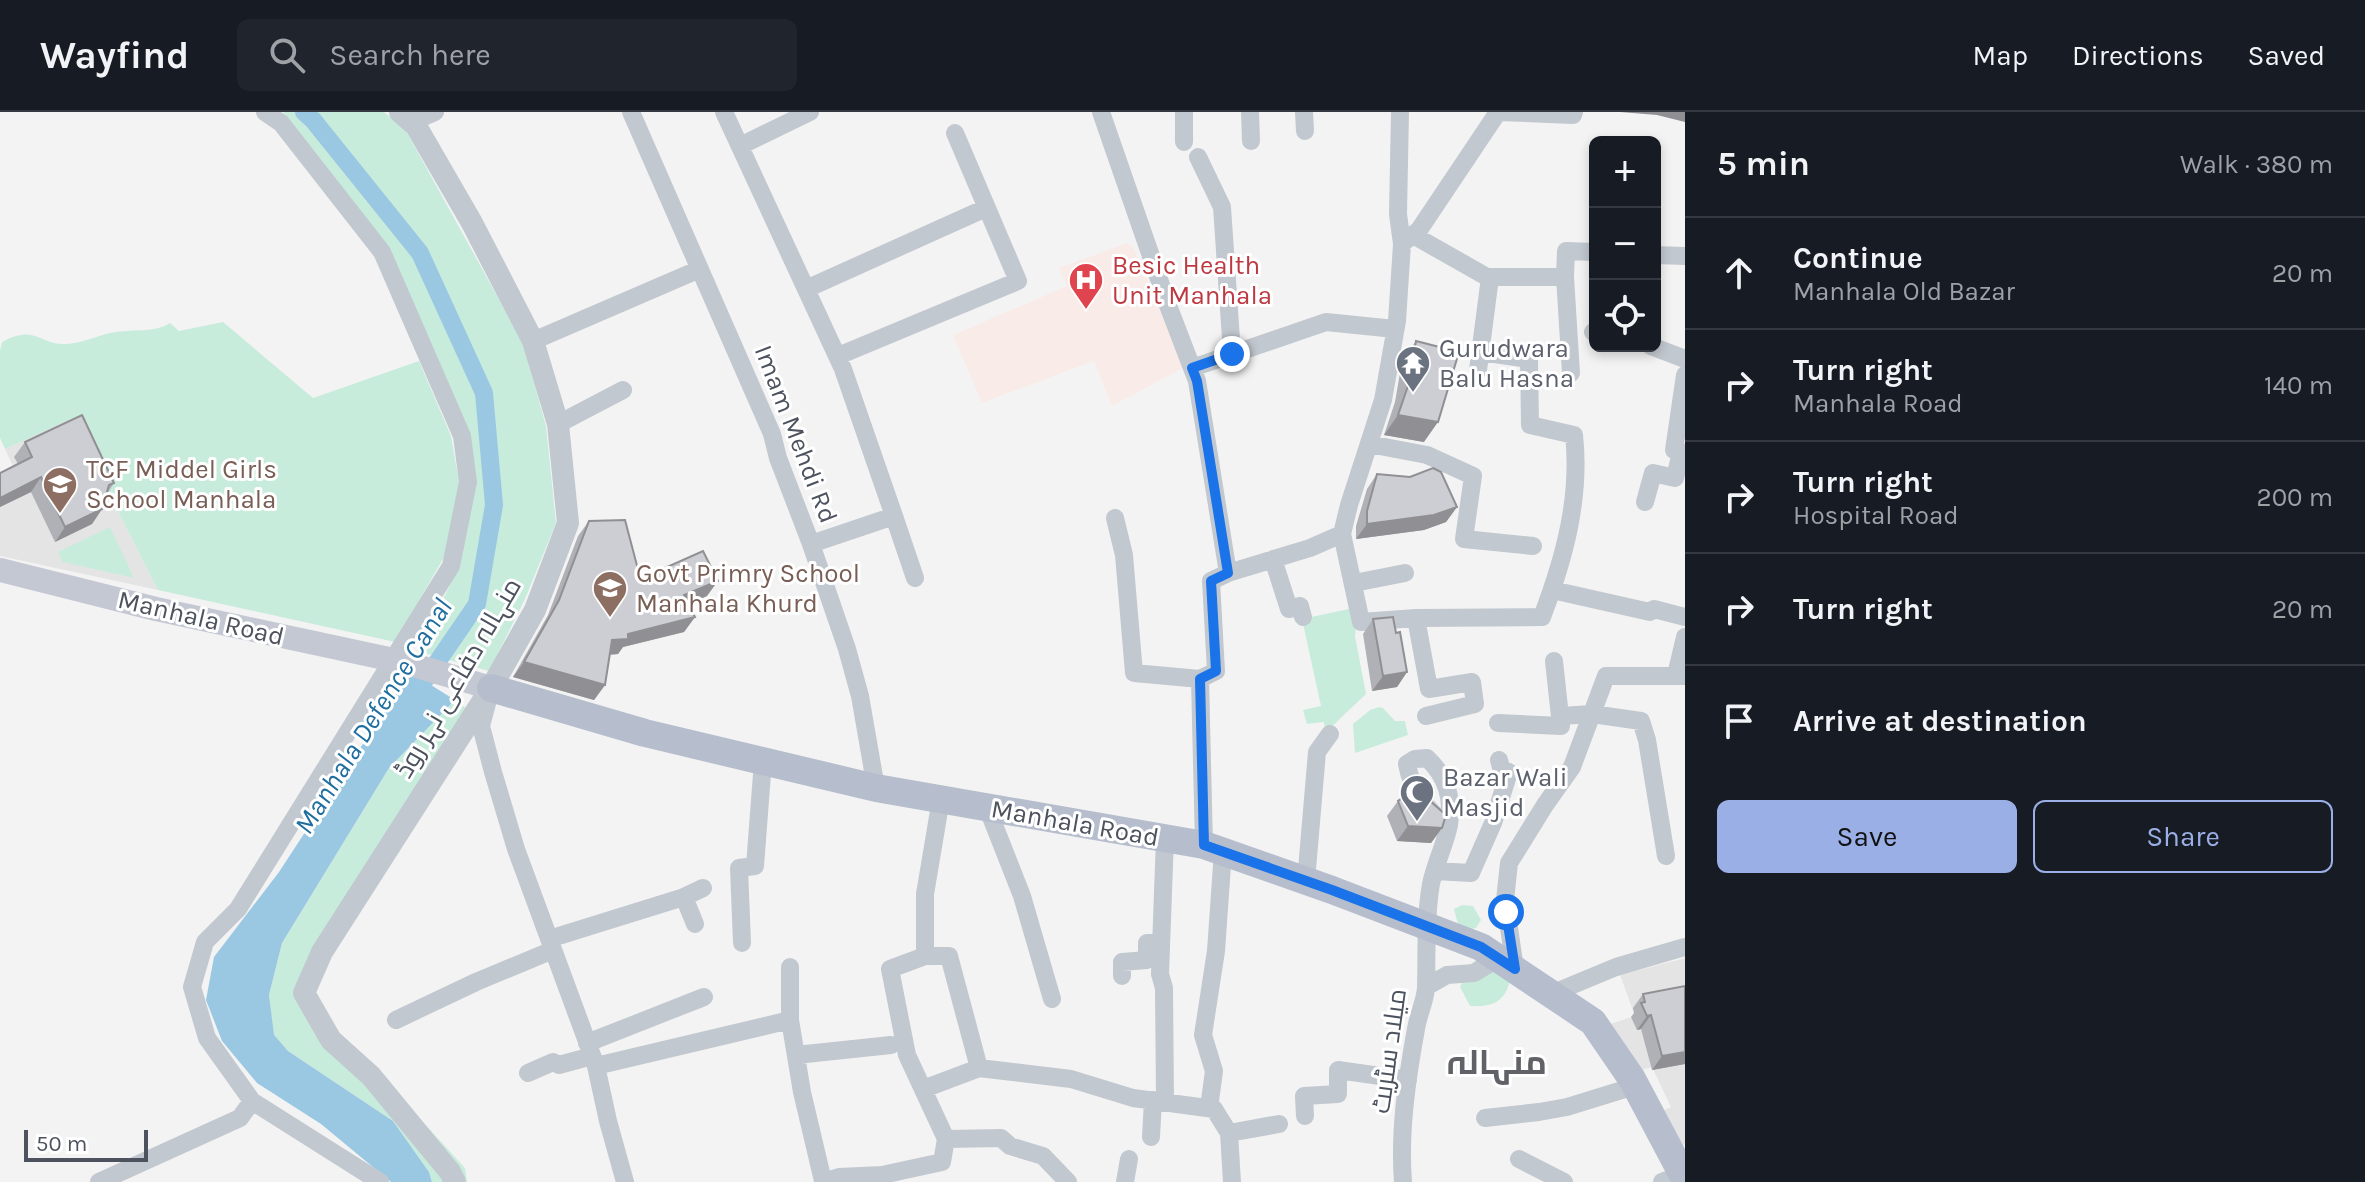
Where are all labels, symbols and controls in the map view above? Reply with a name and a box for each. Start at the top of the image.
search box [237,19,797,91]
text: Wayfind [40,33,189,78]
icon: search [265,33,309,77]
text: Search here [329,37,491,73]
text: Map [1973,39,2028,72]
text: Directions [2072,39,2204,72]
text: Saved [2248,39,2325,72]
map controls [1589,136,1661,352]
button: + [1589,136,1661,208]
text: 5 min [1717,144,1810,184]
text: Walk · 380 m [2180,149,2333,180]
button: − [1589,208,1661,280]
text: Continue [1793,240,1923,276]
place label: Besic Health Unit Manhala [1112,250,1272,311]
icon: ahead [1717,251,1761,295]
text: 20 m [2272,258,2333,289]
hospital icon: Besic Health Unit Manhala [1067,261,1105,311]
text: Manhala Old Bazar [1793,276,2015,307]
button: locate [1589,280,1661,352]
place label: Gurudwara Balu Hasna [1439,333,1574,394]
route end [1214,336,1250,372]
street label: Imam Mehdi Rd [748,341,844,527]
temple icon: Gurudwara Balu Hasna [1394,344,1432,394]
text: Turn right [1793,352,1933,388]
icon: right [1717,363,1761,407]
text: 140 m [2264,370,2333,401]
text: Manhala Road [1793,388,1963,419]
place label: TCF Middel Girls School Manhala [86,454,277,515]
text: Turn right [1793,464,1933,500]
school or university icon: TCF Middel Girls School Manhala [41,465,79,515]
icon: right [1717,475,1761,519]
text: 200 m [2257,482,2333,513]
text: Hospital Road [1793,500,1959,531]
place label: Govt Primry School Manhala Khurd [636,558,860,619]
school or university icon: Govt Primry School Manhala Khurd [591,569,629,619]
street label: منہالہ دفاعی نہر روڈ [388,573,529,784]
street label: Manhala Road [115,584,287,652]
icon: right [1717,587,1761,631]
text: Turn right [1793,591,1933,627]
water label: Manhala Defence Canal [287,592,459,840]
text: 20 m [2272,594,2333,625]
icon: arrive [1717,699,1761,743]
text: Arrive at destination [1793,703,2087,739]
place label: Bazar Wali Masjid [1443,762,1567,823]
mosque icon: Bazar Wali Masjid [1398,773,1436,823]
street label: Manhala Road [989,793,1161,853]
button: Save [1717,800,2017,873]
button: Share [2033,800,2333,873]
route start [1488,894,1524,930]
street label: میلاد سٹریٹ [1365,987,1413,1115]
district label: منہالہ [1447,1043,1547,1085]
scale bar [24,1126,148,1162]
text: 50 m [36,1131,87,1157]

